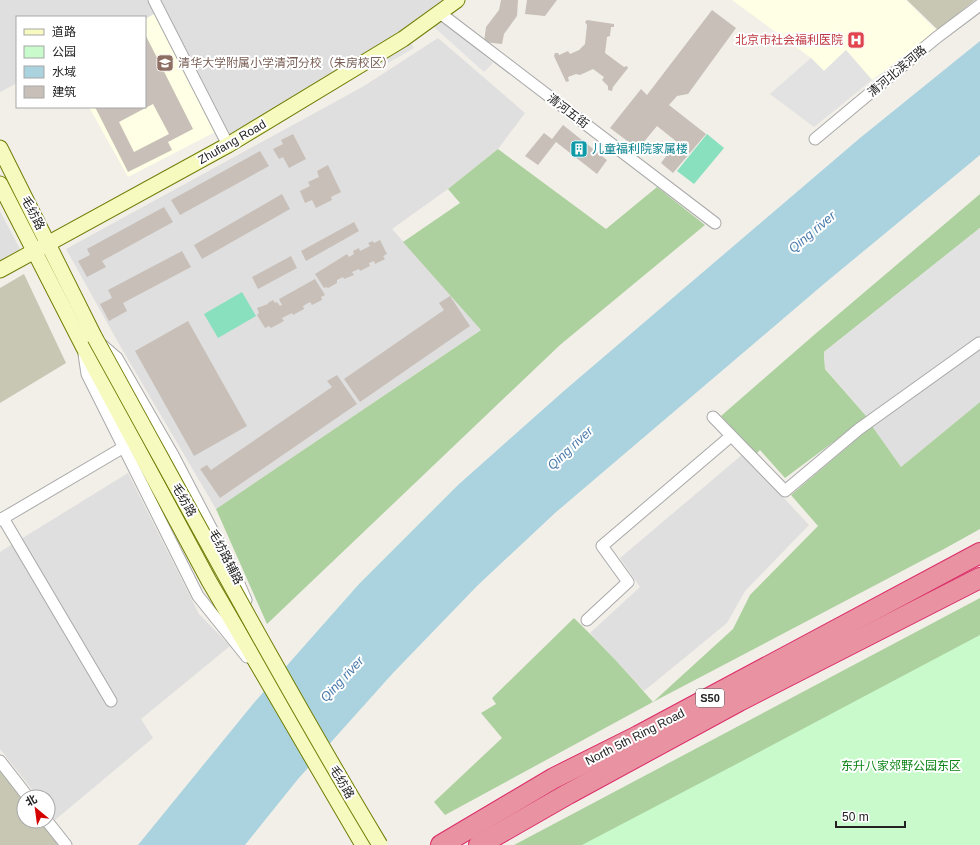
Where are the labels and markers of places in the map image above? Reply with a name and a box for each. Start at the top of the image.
hospital icon: 北京市社会福利医院 [846,30,866,50]
place label: 北京市社会福利医院 [735,33,843,47]
school or university icon: 清华大学附属小学清河分校（朱房校区） [155,53,175,73]
place label: 清华大学附属小学清河分校（朱房校区） [178,56,394,70]
building icon: 儿童福利院家属楼 [569,139,589,159]
place label: 儿童福利院家属楼 [592,142,688,156]

